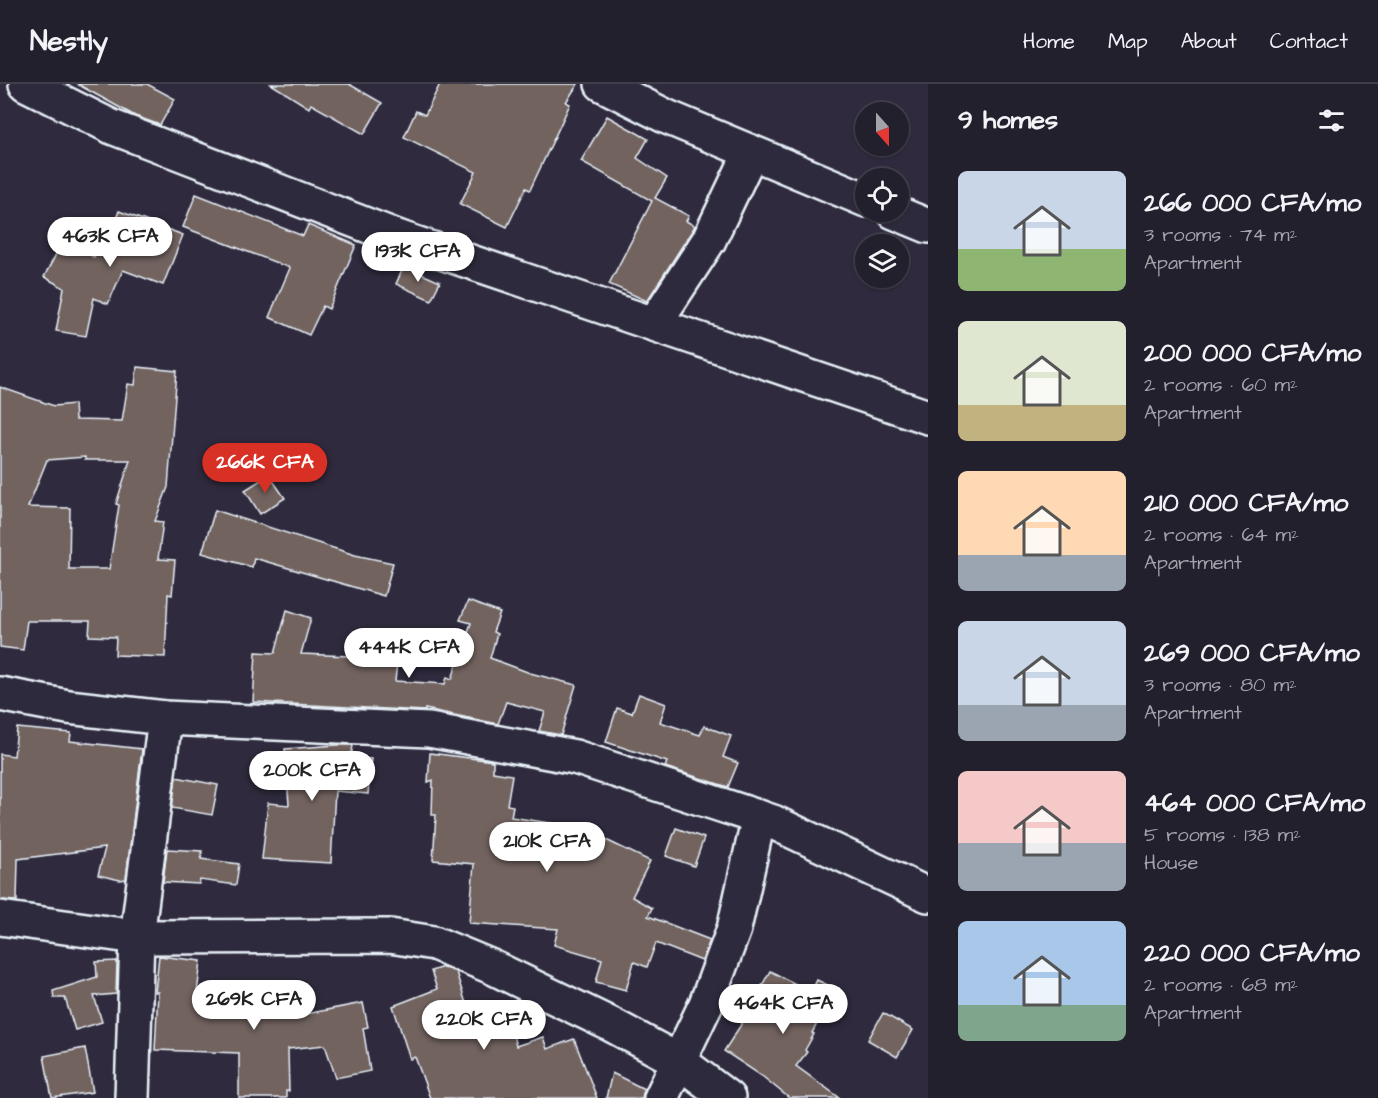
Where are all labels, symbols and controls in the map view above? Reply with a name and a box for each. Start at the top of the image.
text: Nestly [30,22,108,61]
text: Home [1023,27,1075,56]
text: Map [1108,27,1148,56]
text: About [1181,27,1237,56]
text: Contact [1270,27,1348,56]
north arrow [855,102,909,156]
map controls [855,102,909,288]
text: 9 homes [958,102,1058,138]
icon: filters [1315,104,1348,137]
button: locate [855,168,909,222]
text: 266 000 CFA/mo [1144,185,1361,221]
icon: home [1006,195,1078,267]
pin: 463K CFA [48,217,172,268]
text: 3 rooms · 74 m² [1144,221,1297,249]
text: 463K CFA [61,222,159,250]
pin: 193K CFA [356,232,480,283]
button: layers [855,234,909,288]
text: 193K CFA [375,237,461,265]
text: Apartment [1144,249,1242,277]
text: 200 000 CFA/mo [1144,335,1361,371]
icon: home [1006,345,1078,417]
text: 2 rooms · 60 m² [1144,371,1298,399]
text: Apartment [1144,399,1242,427]
pin: 266K CFA [203,443,327,494]
text: 266K CFA [216,448,314,476]
text: 210 000 CFA/mo [1144,485,1348,521]
icon: home [1006,495,1078,567]
text: 2 rooms · 64 m² [1144,521,1299,549]
text: Apartment [1144,549,1242,577]
pin: 444K CFA [347,628,471,679]
text: 444K CFA [358,633,460,661]
text: 269 000 CFA/mo [1144,635,1360,671]
icon: home [1006,645,1078,717]
text: 3 rooms · 80 m² [1144,671,1297,699]
text: Apartment [1144,699,1242,727]
pin: 200K CFA [250,751,374,802]
text: 200K CFA [263,756,361,784]
text: 464 000 CFA/mo [1144,785,1365,821]
icon: home [1006,795,1078,867]
text: 5 rooms · 138 m² [1144,821,1301,849]
pin: 210K CFA [485,822,609,873]
text: 210K CFA [503,827,591,855]
text: House [1144,849,1198,877]
text: 220 000 CFA/mo [1144,935,1360,971]
icon: home [1006,945,1078,1017]
text: 2 rooms · 68 m² [1144,971,1298,999]
pin: 269K CFA [192,980,316,1031]
pin: 464K CFA [721,984,845,1035]
text: 269K CFA [206,985,302,1013]
text: 464K CFA [733,989,833,1017]
text: Apartment [1144,999,1242,1027]
pin: 220K CFA [422,1000,546,1051]
text: 220K CFA [436,1005,532,1033]

